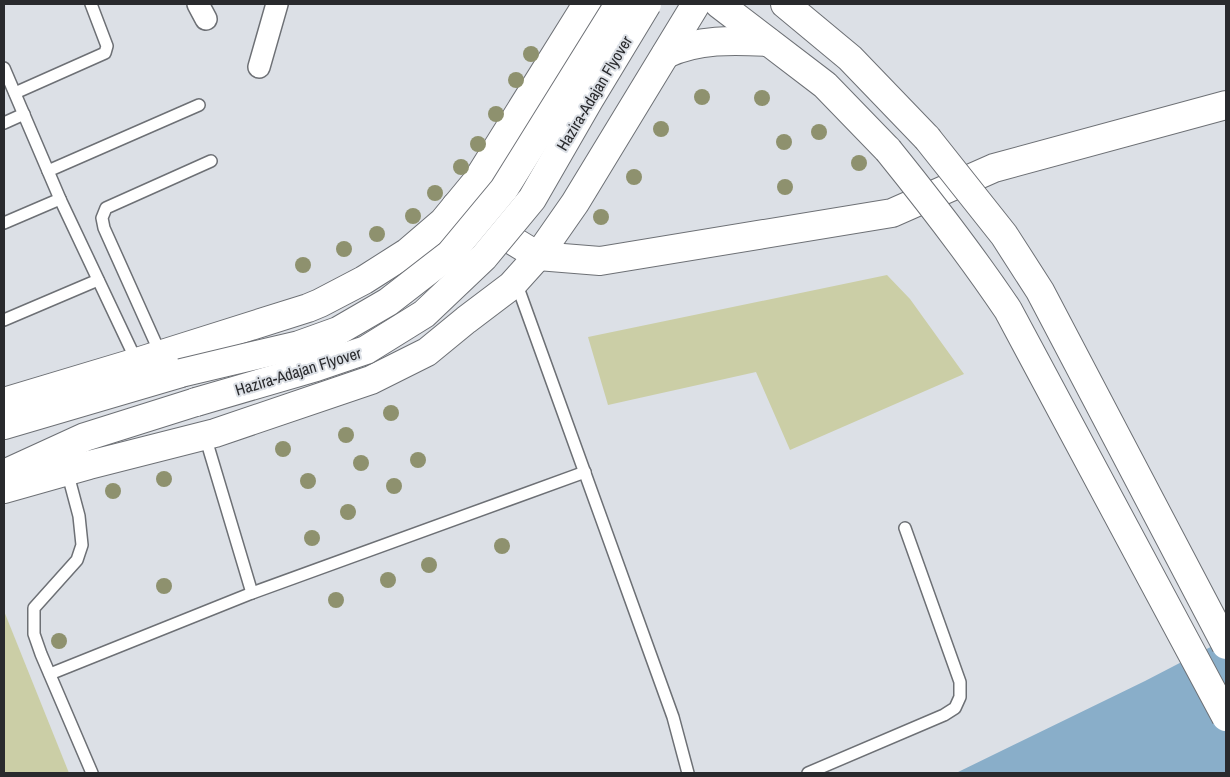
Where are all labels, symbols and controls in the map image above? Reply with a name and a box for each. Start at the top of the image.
street label: Hazira-Adajan Flyover [551,31,637,155]
street label: Hazira-Adajan Flyover [232,341,364,401]

